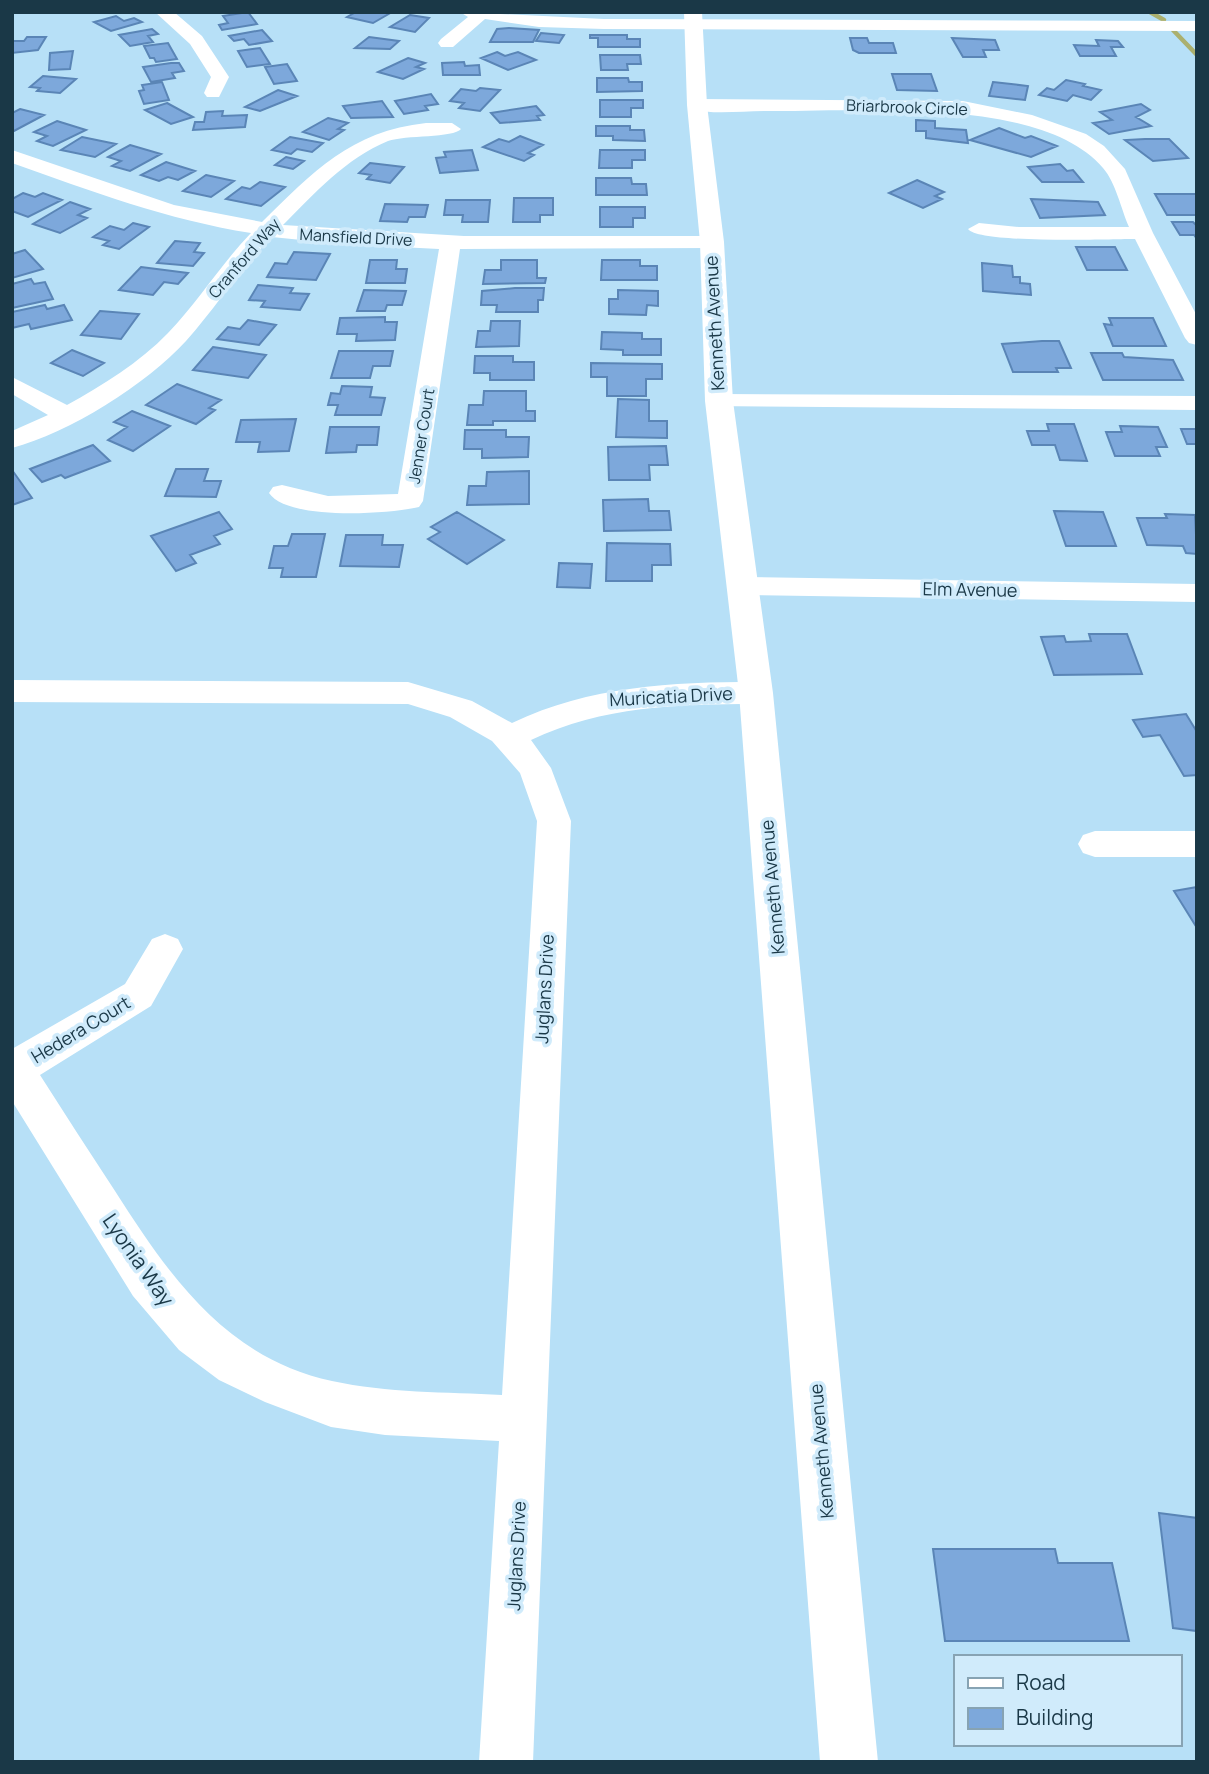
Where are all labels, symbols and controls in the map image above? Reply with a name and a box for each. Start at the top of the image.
street label: Briarbrook Circle [846,94,968,120]
street label: Cranford Way [203,213,285,303]
street label: Mansfield Drive [299,223,413,251]
street label: Kenneth Avenue [698,255,730,391]
street label: Jenner Court [403,387,439,485]
street label: Elm Avenue [922,576,1018,602]
street label: Muricatia Drive [609,681,733,711]
street label: Kenneth Avenue [754,819,790,955]
street label: Juglans Drive [529,934,559,1044]
street label: Hedera Court [26,990,135,1068]
street label: Lyonia Way [97,1208,181,1311]
street label: Kenneth Avenue [803,1383,839,1519]
street label: Juglans Drive [501,1501,531,1611]
legend [954,1655,1181,1746]
text: Road [1016,1668,1066,1696]
text: Building [1016,1703,1093,1731]

